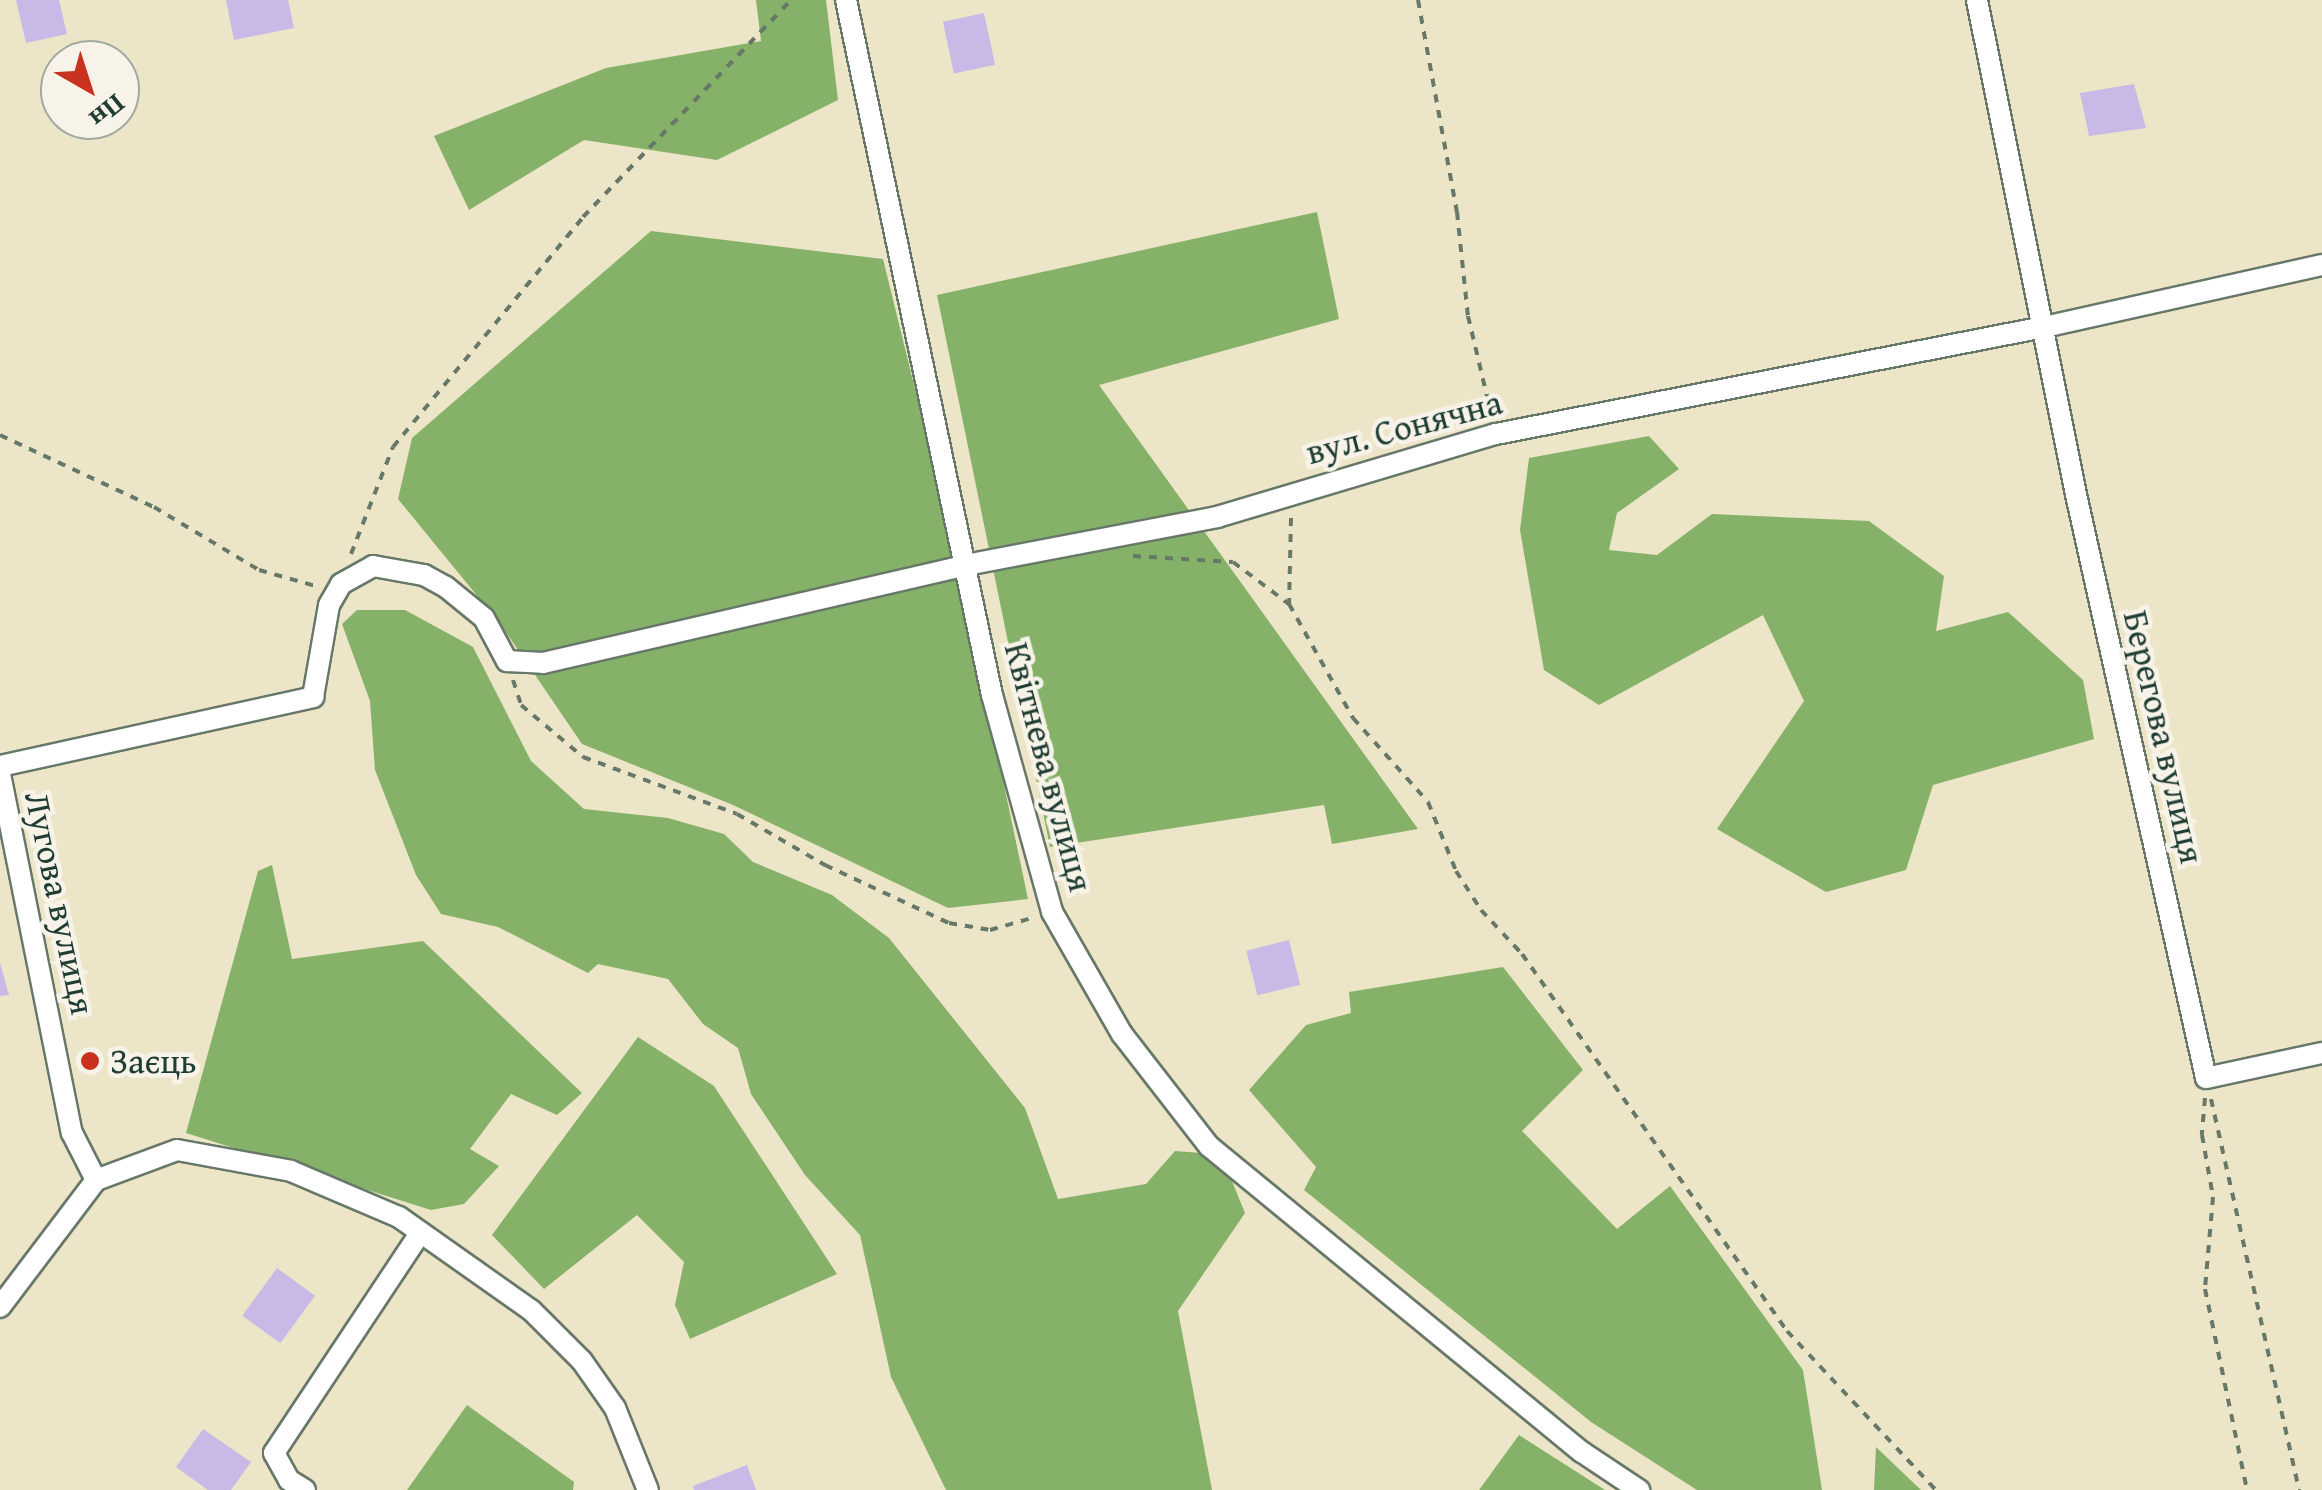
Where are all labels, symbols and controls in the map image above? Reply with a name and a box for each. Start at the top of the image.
north arrow [40,40,140,140]
text: Пн [81,85,135,139]
street label: вул. Сонячна [1302,381,1506,473]
street label: Берегова вулиця [2114,606,2214,868]
street label: Квітнева вулиця [996,638,1102,896]
street label: Лугова вулиця [16,788,104,1018]
place label: Заєць [110,1040,197,1082]
marker: Заєць [79,1050,101,1072]

